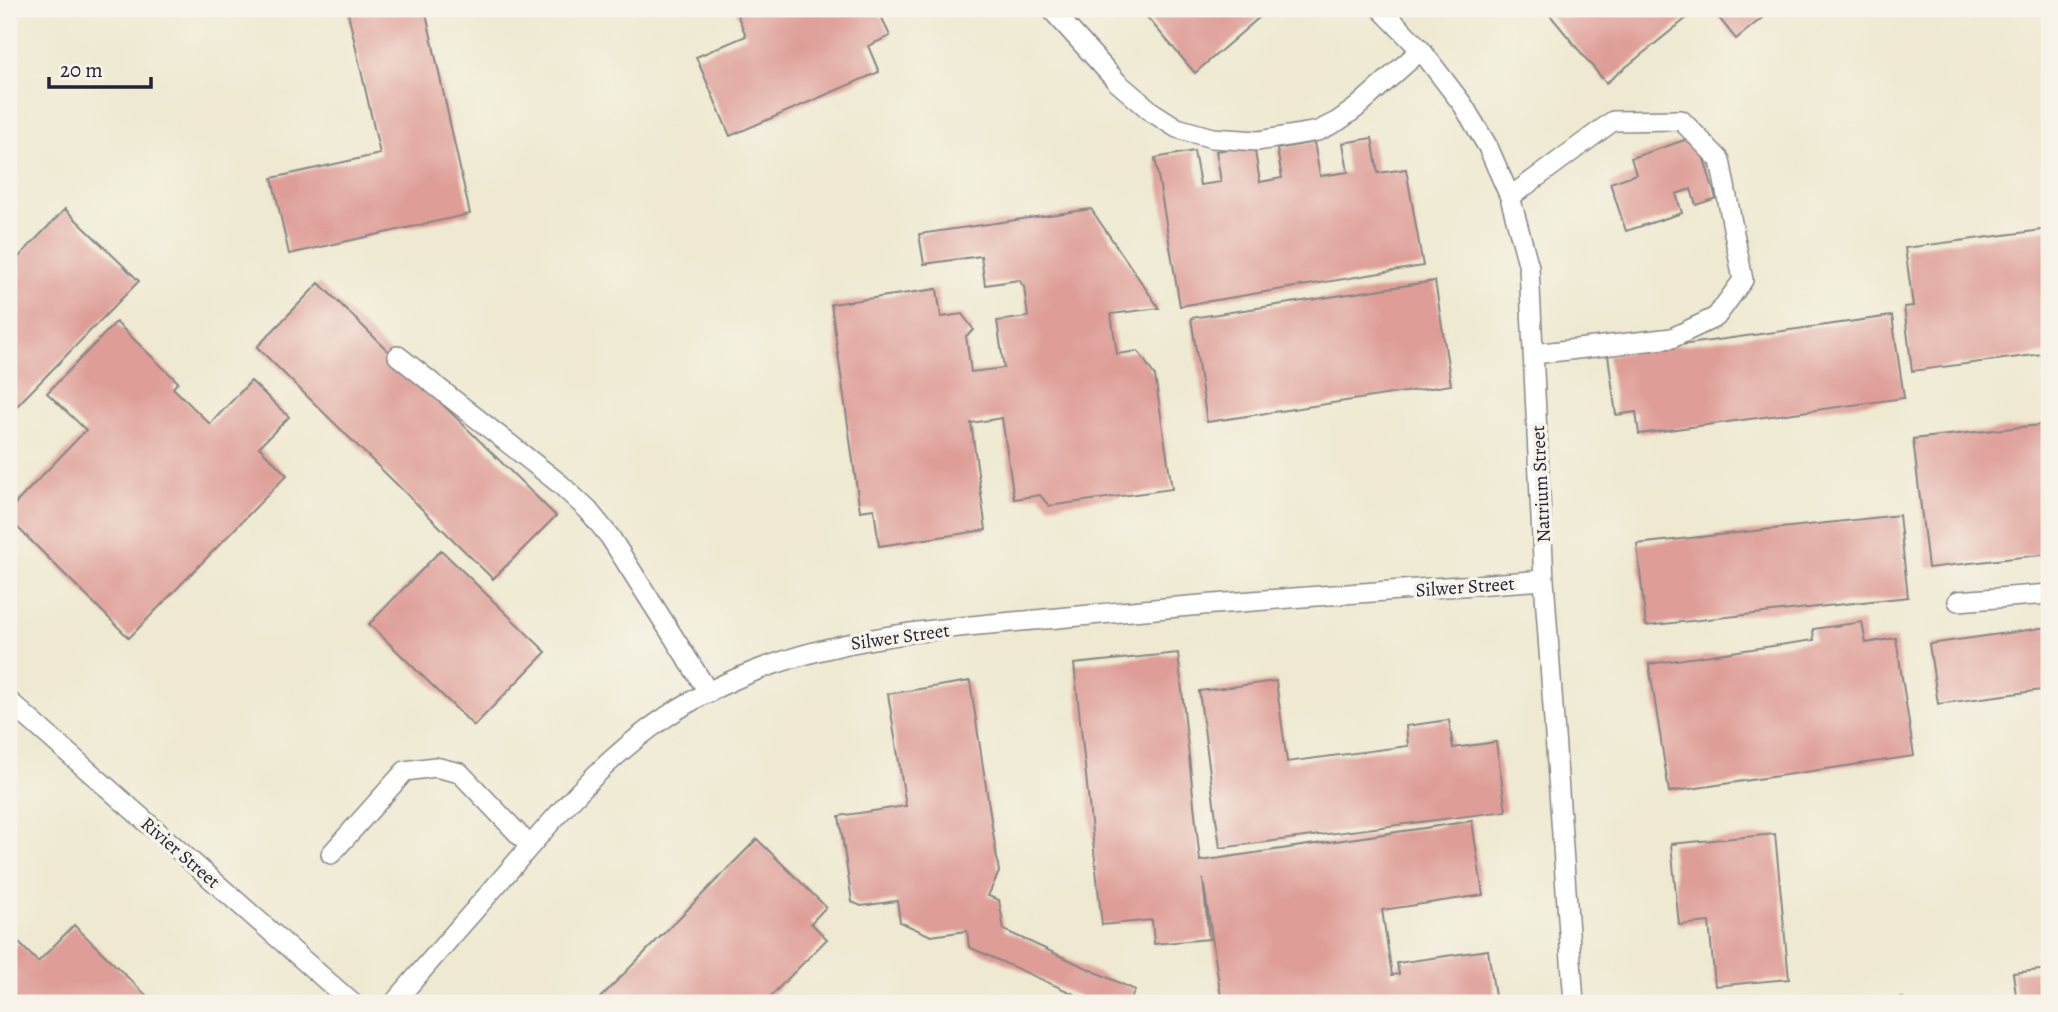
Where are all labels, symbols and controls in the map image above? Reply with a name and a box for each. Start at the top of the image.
scale bar [49,46,150,90]
text: 20 m [60,56,103,84]
street label: Natrium Street [1525,425,1557,543]
street label: Silwer Street [1415,571,1515,603]
street label: Silwer Street [849,617,951,657]
street label: Rivier Street [135,811,225,894]

